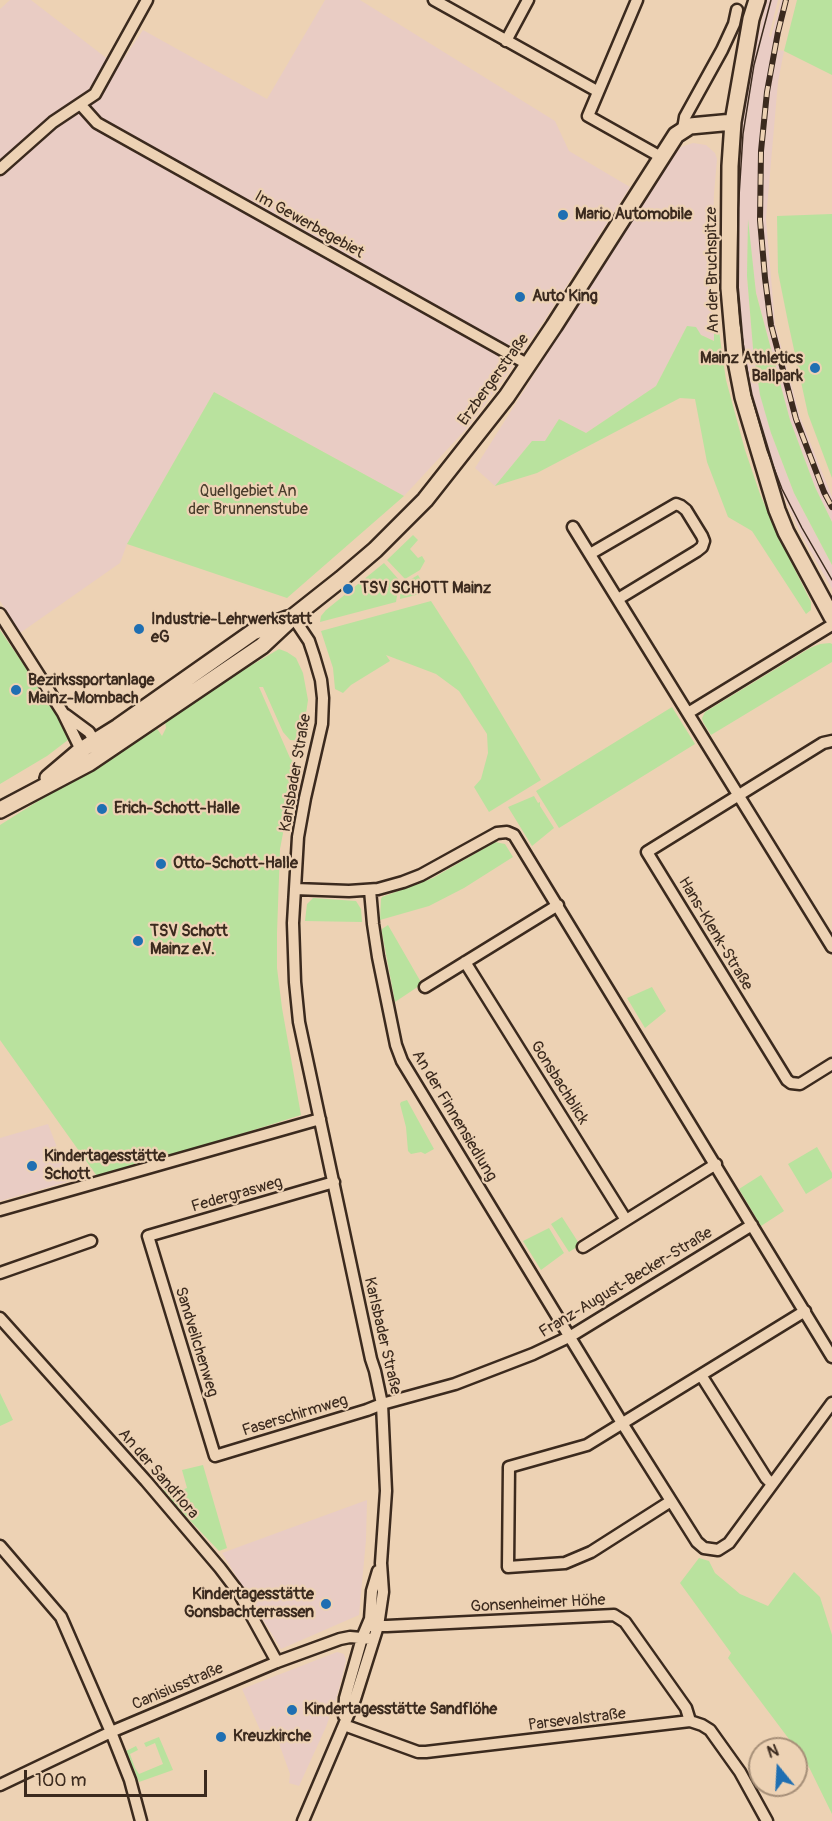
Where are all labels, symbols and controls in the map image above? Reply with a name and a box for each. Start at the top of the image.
street label: Im Gewerbegebiet [251,187,367,263]
place label: Mario Automobile [575,205,692,225]
street label: An der Bruchspitze [702,207,724,333]
marker: Mario Automobile [556,208,570,222]
place label: Auto King [532,287,598,307]
marker: Auto King [513,290,527,304]
street label: Erzbergerstraße [454,330,534,430]
place label: Mainz Athletics Ballpark [700,349,803,387]
marker: Mainz Athletics Ballpark [808,361,822,375]
park label: Quellgebiet An der Brunnenstube [188,482,308,520]
place label: TSV SCHOTT Mainz [360,579,491,599]
marker: TSV SCHOTT Mainz [341,582,355,596]
place label: Industrie-Lehrwerkstatt eG [151,610,312,648]
marker: Industrie-Lehrwerkstatt eG [132,622,146,636]
place label: Bezirkssportanlage Mainz-Mombach [28,671,154,709]
marker: Bezirkssportanlage Mainz-Mombach [9,683,23,697]
street label: Karlsbader Straße [276,712,316,834]
place label: Erich-Schott-Halle [114,799,240,819]
marker: Erich-Schott-Halle [95,802,109,816]
place label: Otto-Schott-Halle [173,854,298,874]
marker: Otto-Schott-Halle [154,857,168,871]
street label: Hans-Klenk-Straße [674,874,756,994]
place label: TSV Schott Mainz e.V. [150,922,228,960]
marker: TSV Schott Mainz e.V. [131,934,145,948]
street label: Gonsbachblick [526,1038,592,1128]
street label: An der Finnensiedlung [407,1047,501,1185]
place label: Kindertagesstätte Schott [44,1147,166,1185]
marker: Kindertagesstätte Schott [25,1159,39,1173]
street label: Federgrasweg [189,1173,285,1217]
street label: Franz-August-Becker-Straße [536,1224,716,1342]
street label: Karlsbader Straße [359,1276,405,1396]
street label: Sandveilchenweg [170,1285,222,1399]
street label: Faserschirmweg [240,1391,350,1441]
street label: An der Sandflora [114,1425,202,1523]
place label: Kindertagesstätte Gonsbachterrassen [184,1585,314,1623]
street label: Gonsenheimer Höhe [470,1591,606,1617]
marker: Kindertagesstätte Gonsbachterrassen [319,1597,333,1611]
street label: Canisiusstraße [129,1659,227,1715]
place label: Kindertagesstätte Sandflöhe [304,1700,497,1720]
marker: Kindertagesstätte Sandflöhe [285,1703,299,1717]
street label: Parsevalstraße [527,1704,627,1736]
place label: Kreuzkirche [233,1727,311,1747]
marker: Kreuzkirche [214,1730,228,1744]
north arrow [748,1737,808,1797]
text: N [765,1741,781,1763]
scale bar [27,1758,210,1796]
text: 100 m [35,1769,87,1792]

